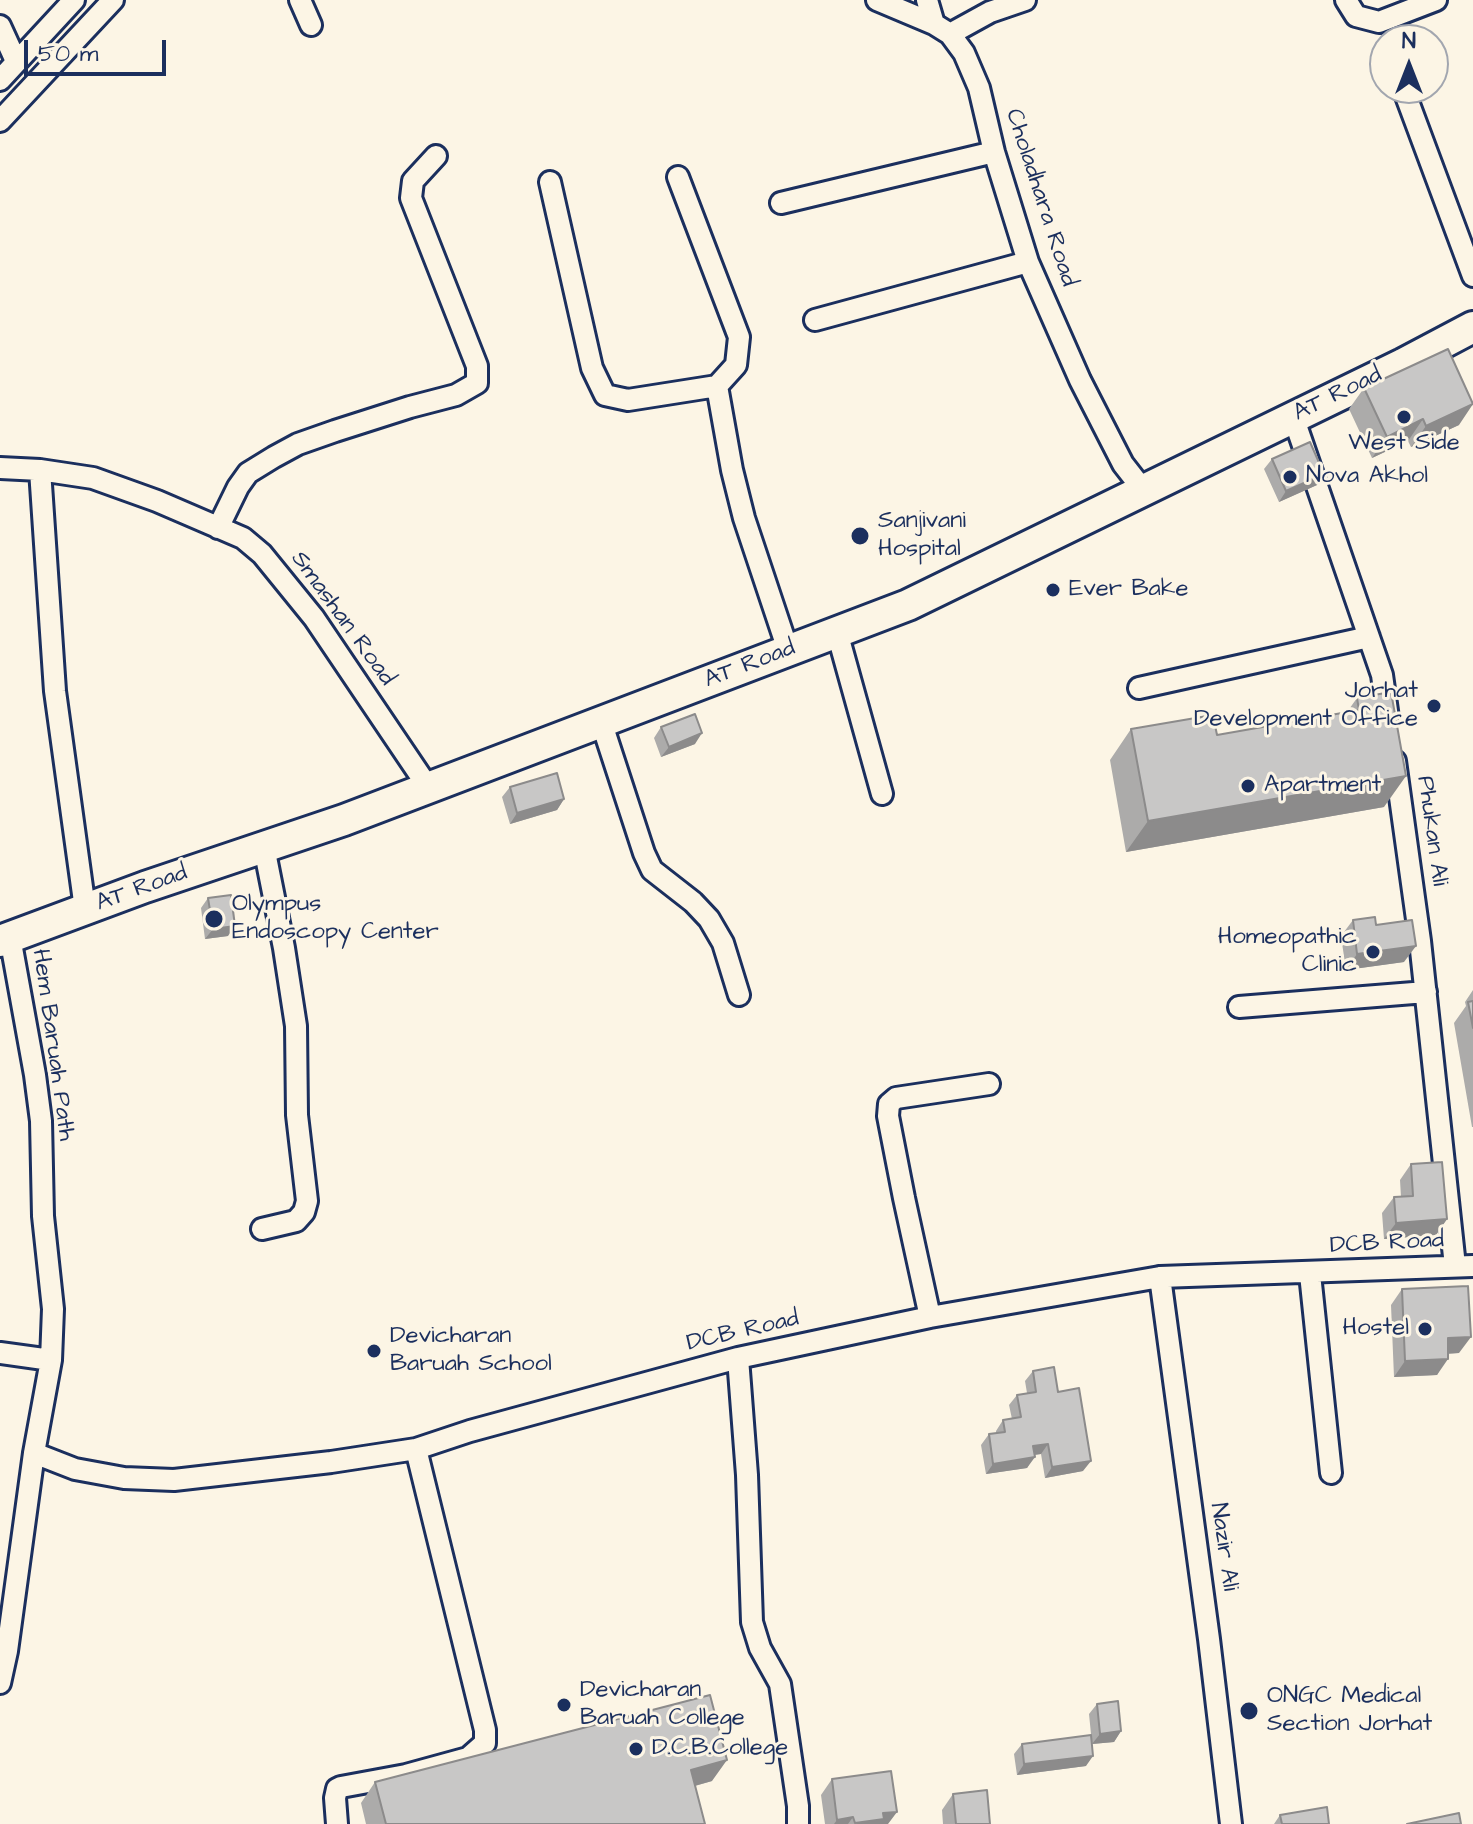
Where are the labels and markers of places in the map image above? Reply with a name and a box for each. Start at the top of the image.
marker: West Side [1395,408,1413,426]
place label: West Side [1348,430,1460,458]
place label: Nova Akhol [1306,463,1428,491]
marker: Nova Akhol [1281,468,1299,486]
place label: Sanjivani Hospital [878,508,966,564]
marker: Sanjivani Hospital [849,525,871,547]
place label: Ever Bake [1069,576,1188,604]
marker: Ever Bake [1044,581,1062,599]
place label: Jorhat Development Office [1194,678,1418,734]
marker: Jorhat Development Office [1425,697,1443,715]
place label: Apartment [1264,772,1381,800]
marker: Apartment [1239,777,1257,795]
place label: Olympus Endoscopy Center [232,891,439,947]
marker: Olympus Endoscopy Center [203,908,225,930]
place label: Homeopathic Clinic [1218,924,1357,980]
marker: Homeopathic Clinic [1364,943,1382,961]
place label: Hostel [1342,1315,1409,1343]
marker: Hostel [1416,1320,1434,1338]
place label: Devicharan Baruah School [390,1323,552,1379]
marker: Devicharan Baruah School [365,1342,383,1360]
place label: Devicharan Baruah College [580,1677,745,1733]
place label: ONGC Medical Section Jorhat [1267,1683,1432,1739]
marker: Devicharan Baruah College [555,1696,573,1714]
marker: ONGC Medical Section Jorhat [1238,1700,1260,1722]
place label: D.C.B.College [652,1735,788,1763]
marker: D.C.B.College [627,1740,645,1758]

